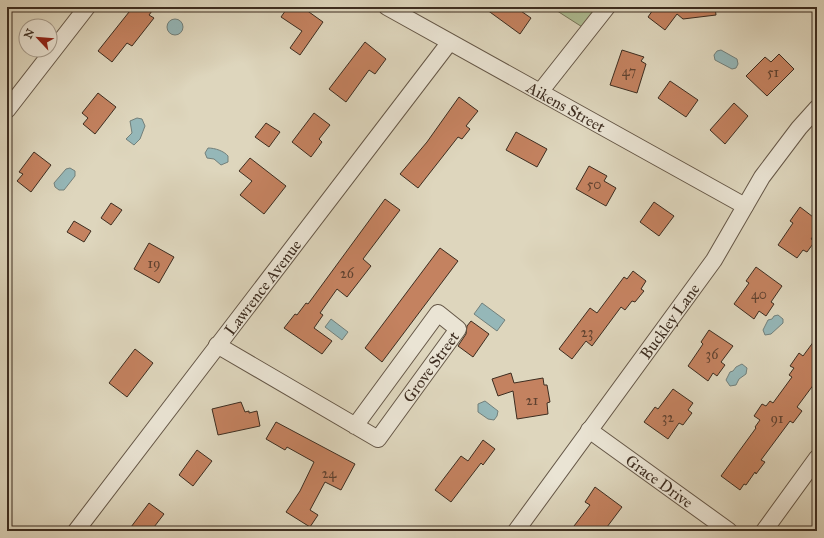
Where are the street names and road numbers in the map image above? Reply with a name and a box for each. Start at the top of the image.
street label: Aikens Street [523,77,609,136]
street label: Lawrence Avenue [220,235,305,339]
street label: Buckley Lane [635,279,704,363]
street label: Grove Street [399,327,463,406]
street label: Grace Drive [622,450,697,512]

